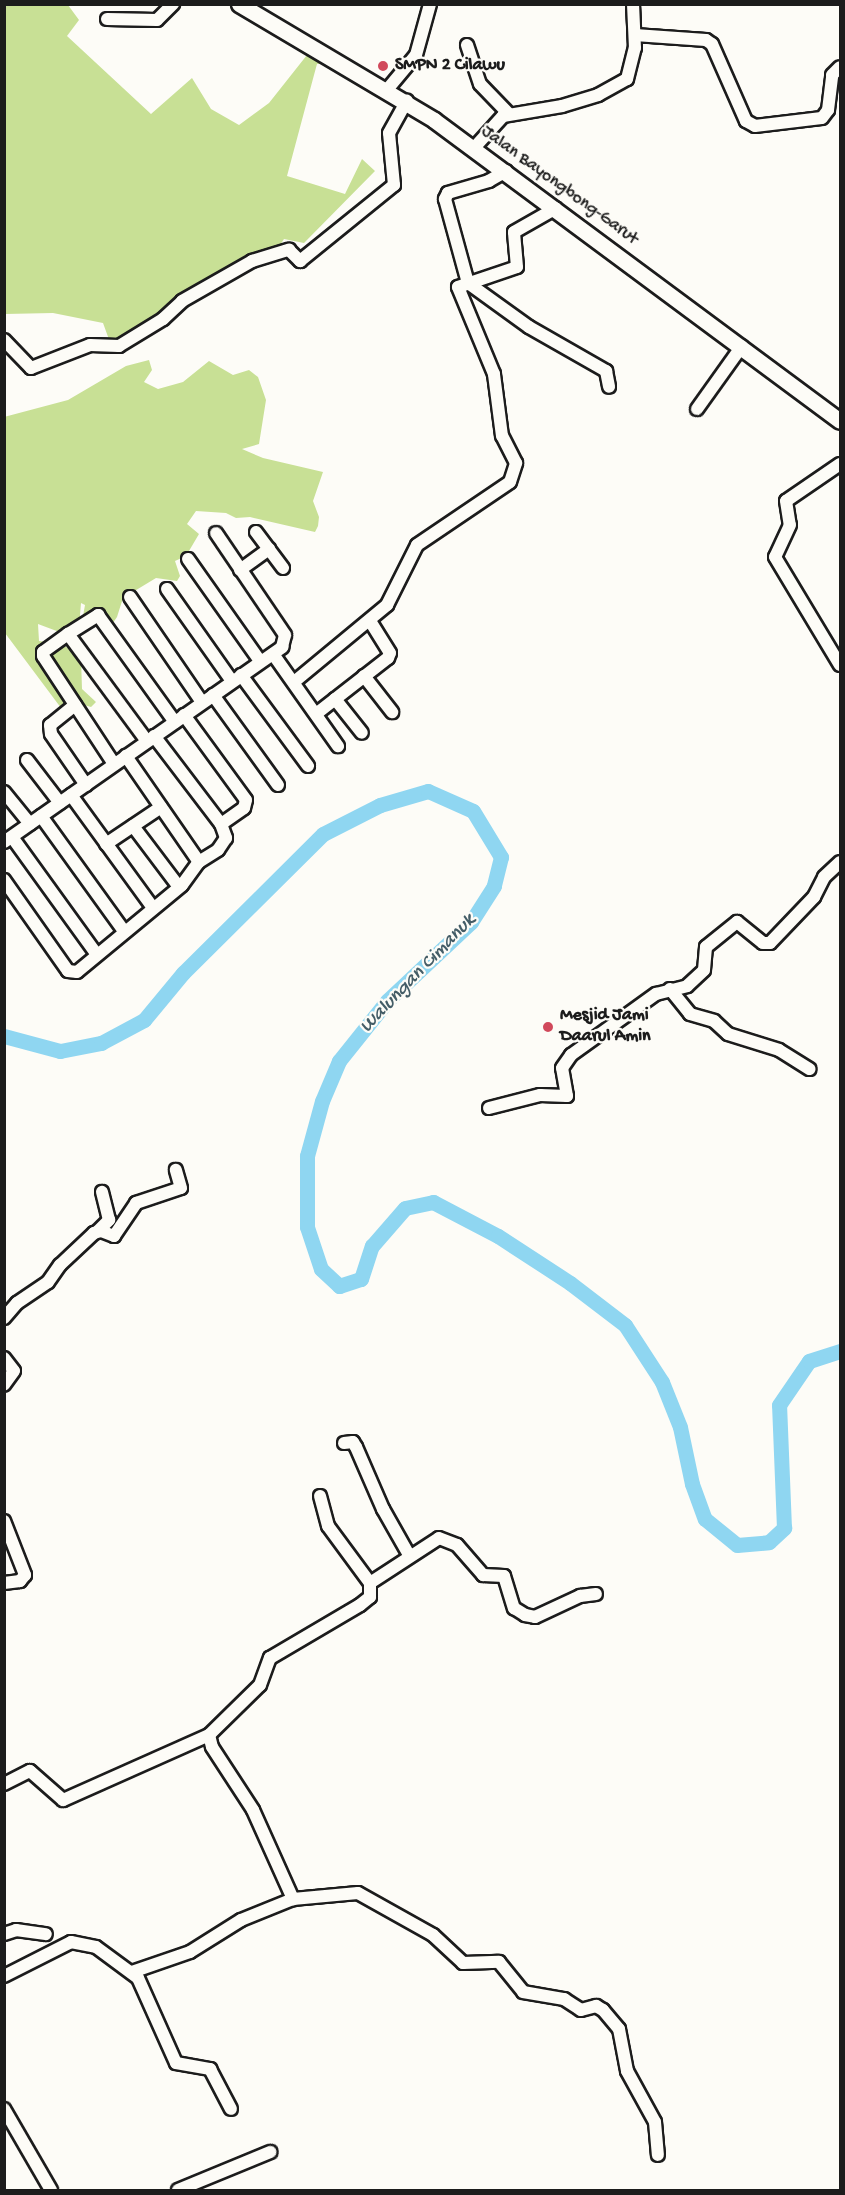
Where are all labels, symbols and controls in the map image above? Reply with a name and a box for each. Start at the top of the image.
place label: SMPN 2 Cilawu [395,55,505,77]
marker: SMPN 2 Cilawu [376,59,390,73]
street label: Jalan Bayongbong-Garut [476,122,642,250]
water label: Walungan Cimanuk [355,909,481,1039]
place label: Mesjid Jami Daarul Amin [560,1006,651,1048]
marker: Mesjid Jami Daarul Amin [541,1020,555,1034]

